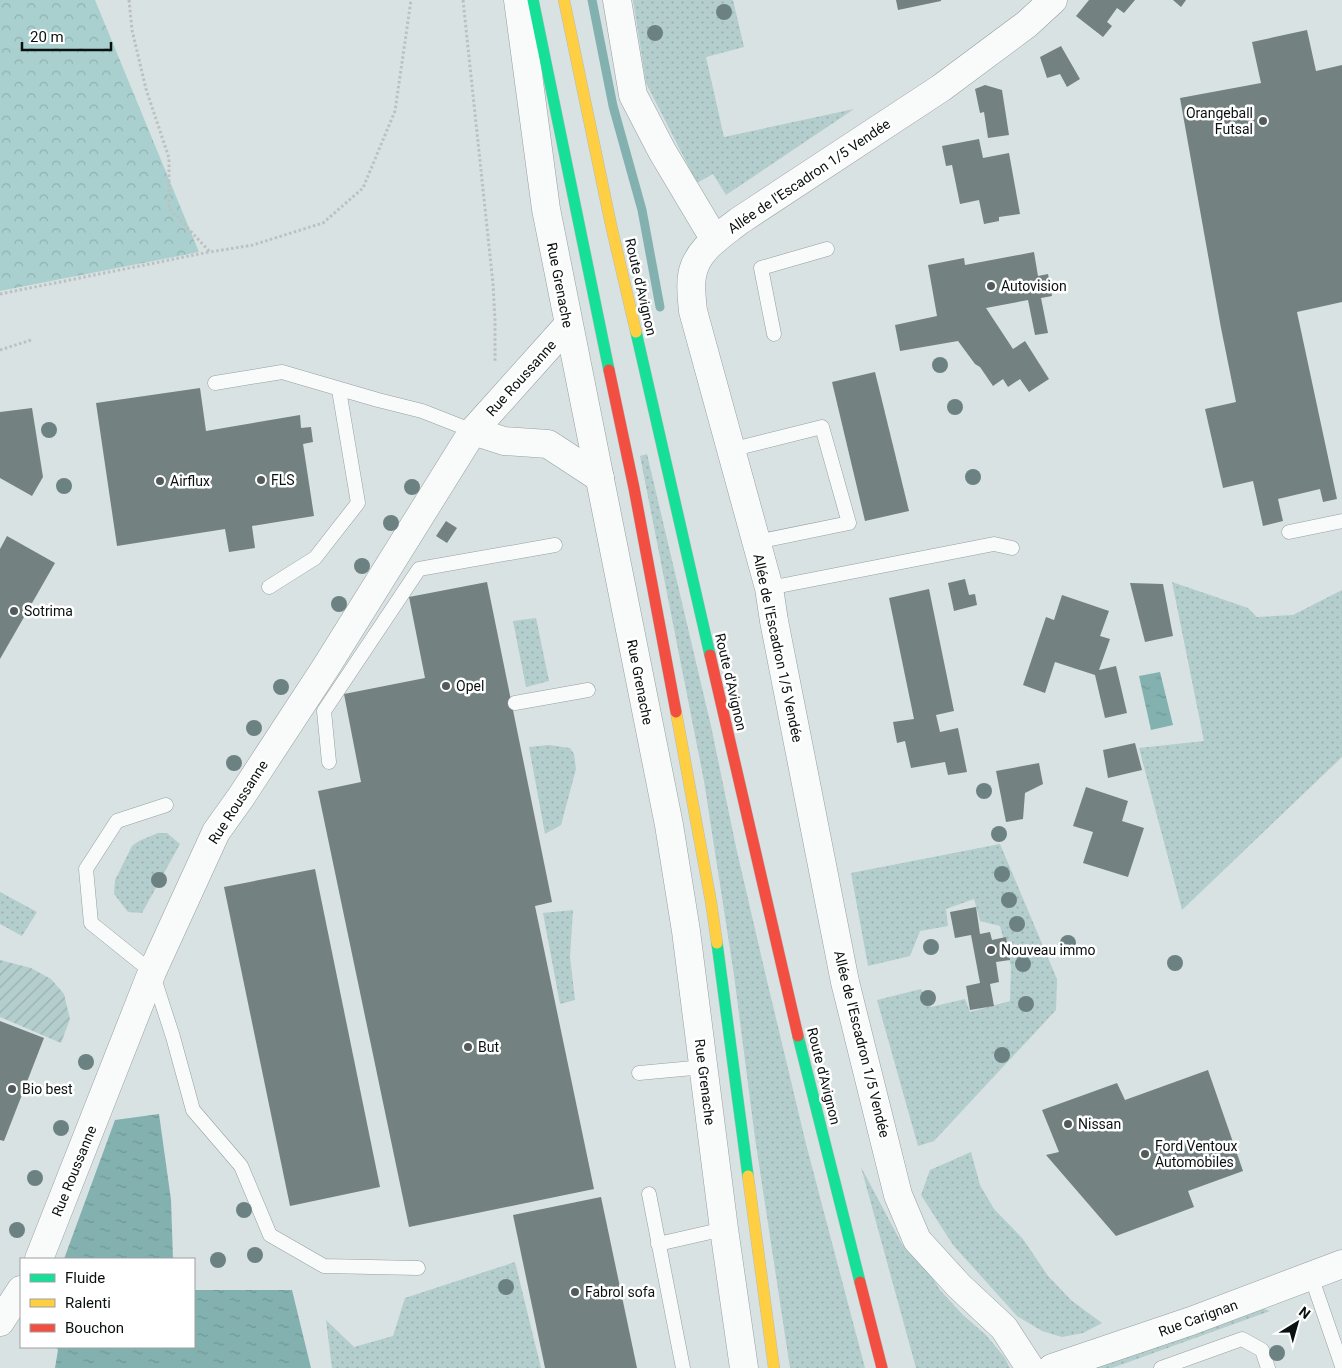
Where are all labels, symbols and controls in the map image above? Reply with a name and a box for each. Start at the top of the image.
scale bar [22,20,111,52]
text: 20 m [30,28,64,46]
place label: Orangeball Futsal [1186,105,1253,137]
marker: Orangeball Futsal [1257,115,1269,127]
street label: Allée de l'Escadron 1/5 Vendée [725,116,893,236]
street label: Route d'Avignon [622,237,660,337]
street label: Rue Grenache [544,241,576,329]
place label: Autovision [1001,278,1067,294]
marker: Autovision [985,280,997,292]
street label: Rue Roussanne [483,337,559,419]
place label: FLS [271,472,295,488]
place label: Airflux [170,473,210,489]
marker: FLS [255,474,267,486]
marker: Airflux [154,475,166,487]
street label: Allée de l'Escadron 1/5 Vendée [750,552,806,744]
place label: Sotrima [24,603,73,619]
marker: Sotrima [8,605,20,617]
street label: Route d'Avignon [712,632,750,732]
street label: Rue Grenache [624,638,656,726]
place label: Opel [456,678,484,694]
marker: Opel [440,680,452,692]
street label: Rue Roussanne [205,757,271,847]
place label: Nouveau immo [1001,942,1096,958]
marker: Nouveau immo [985,944,997,956]
street label: Allée de l'Escadron 1/5 Vendée [831,949,893,1139]
street label: Route d'Avignon [804,1026,844,1126]
street label: Rue Grenache [692,1038,718,1126]
place label: But [478,1039,499,1055]
marker: But [462,1041,474,1053]
place label: Bio best [22,1081,73,1097]
marker: Bio best [6,1083,18,1095]
place label: Nissan [1078,1116,1121,1132]
marker: Nissan [1062,1118,1074,1130]
street label: Rue Roussanne [49,1123,99,1219]
place label: Ford Ventoux Automobiles [1155,1138,1237,1170]
marker: Ford Ventoux Automobiles [1139,1148,1151,1160]
legend [20,1258,195,1348]
text: Fluide [65,1269,105,1287]
place label: Fabrol sofa [585,1284,655,1300]
marker: Fabrol sofa [569,1286,581,1298]
text: Ralenti [65,1294,111,1312]
street label: Rue Carignan [1156,1296,1240,1340]
north arrow [1272,1298,1322,1348]
text: N [1296,1303,1314,1322]
text: Bouchon [65,1319,124,1337]

